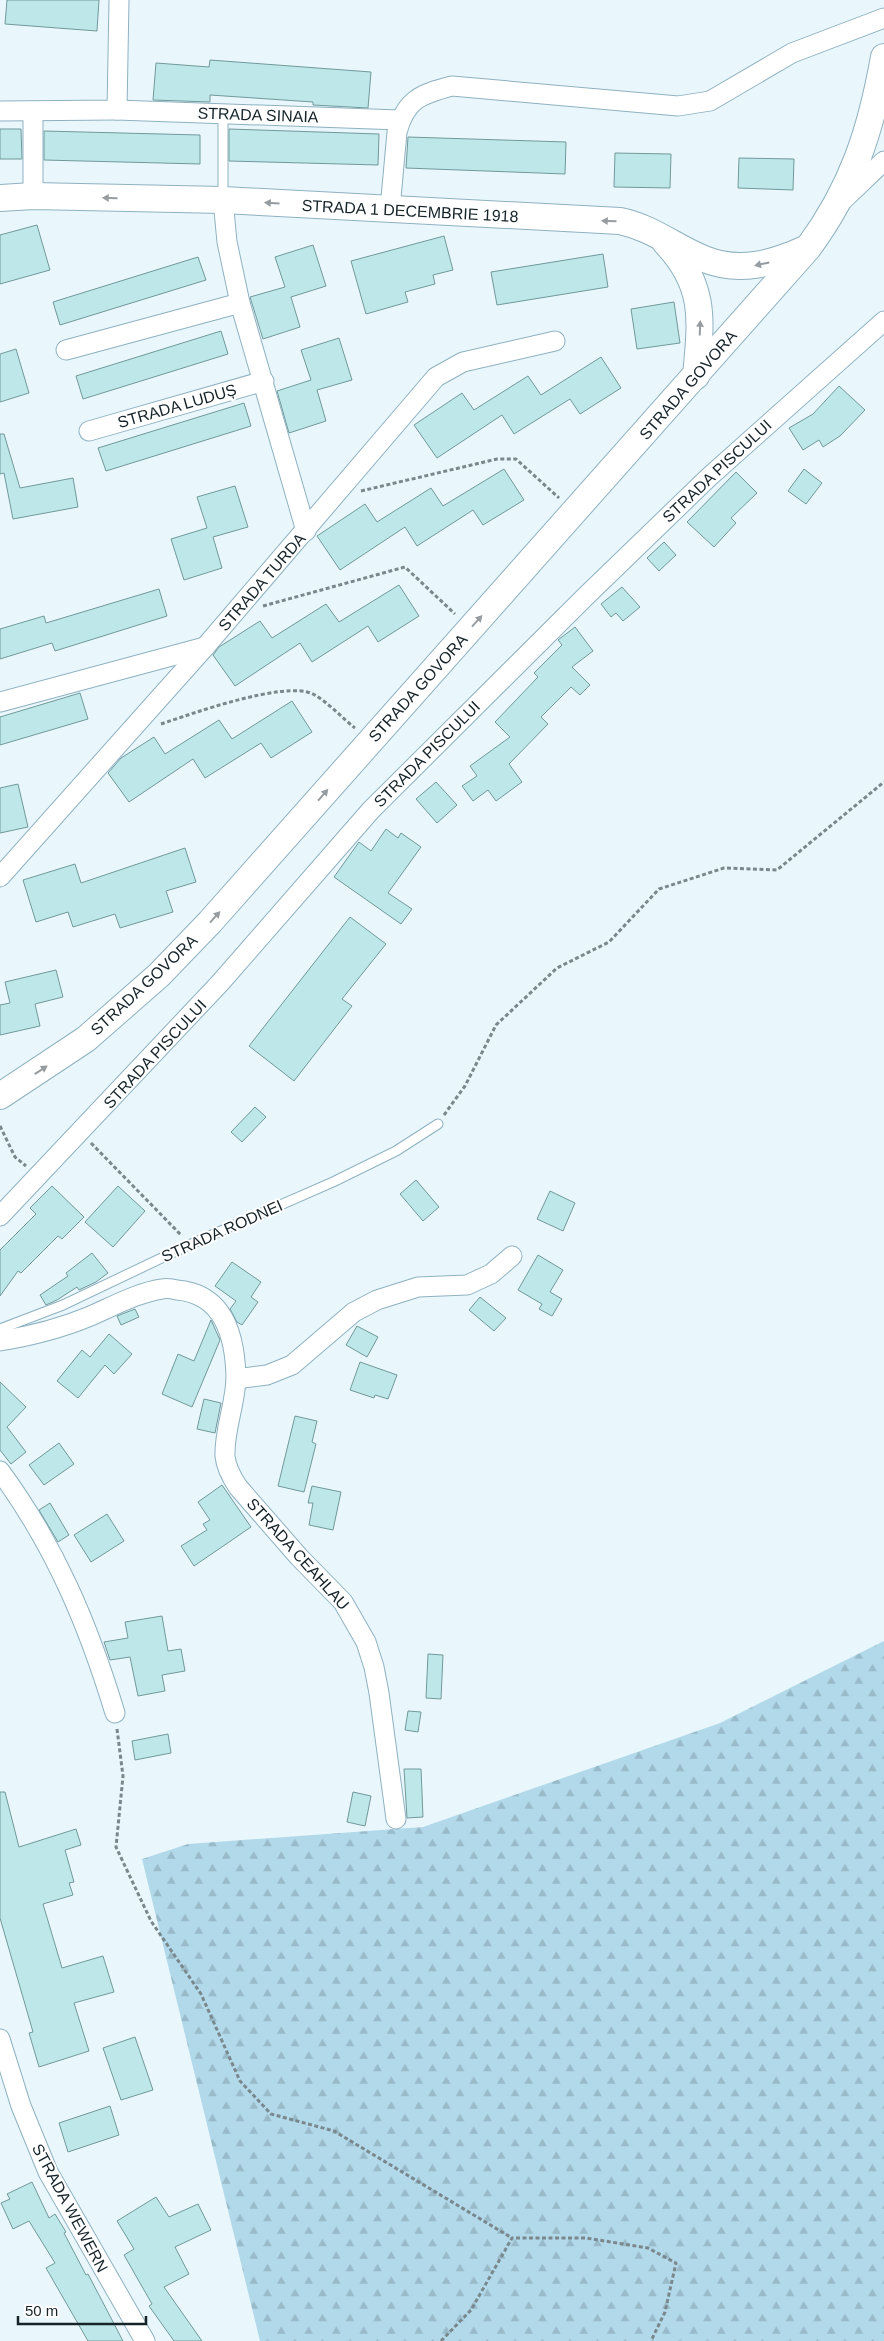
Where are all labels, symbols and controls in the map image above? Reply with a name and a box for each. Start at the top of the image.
street label: STRADA SINAIA [197,104,319,126]
one-way arrow [102,194,118,202]
street label: STRADA 1 DECEMBRIE 1918 [301,197,519,225]
one-way arrow [264,199,280,207]
one-way arrow [601,217,617,225]
one-way arrow [754,260,770,268]
one-way arrow [696,319,704,335]
street label: STRADA GOVORA [636,327,740,443]
street label: STRADA LUDUȘ [116,381,238,431]
street label: STRADA PISCULUI [659,416,775,526]
street label: STRADA TURDA [215,530,309,634]
one-way arrow [471,616,483,628]
street label: STRADA GOVORA [365,631,471,745]
street label: STRADA PISCULUI [371,698,483,810]
one-way arrow [317,790,329,802]
one-way arrow [209,911,220,923]
street label: STRADA GOVORA [87,931,201,1039]
street label: STRADA PISCULUI [100,996,210,1112]
one-way arrow [34,1065,48,1075]
street label: STRADA RODNEI [159,1197,285,1265]
street label: STRADA CEAHLAU [243,1495,353,1613]
street label: STRADA WEWERN [29,2141,111,2275]
scale bar [18,2294,145,2326]
text: 50 m [25,2302,58,2319]

